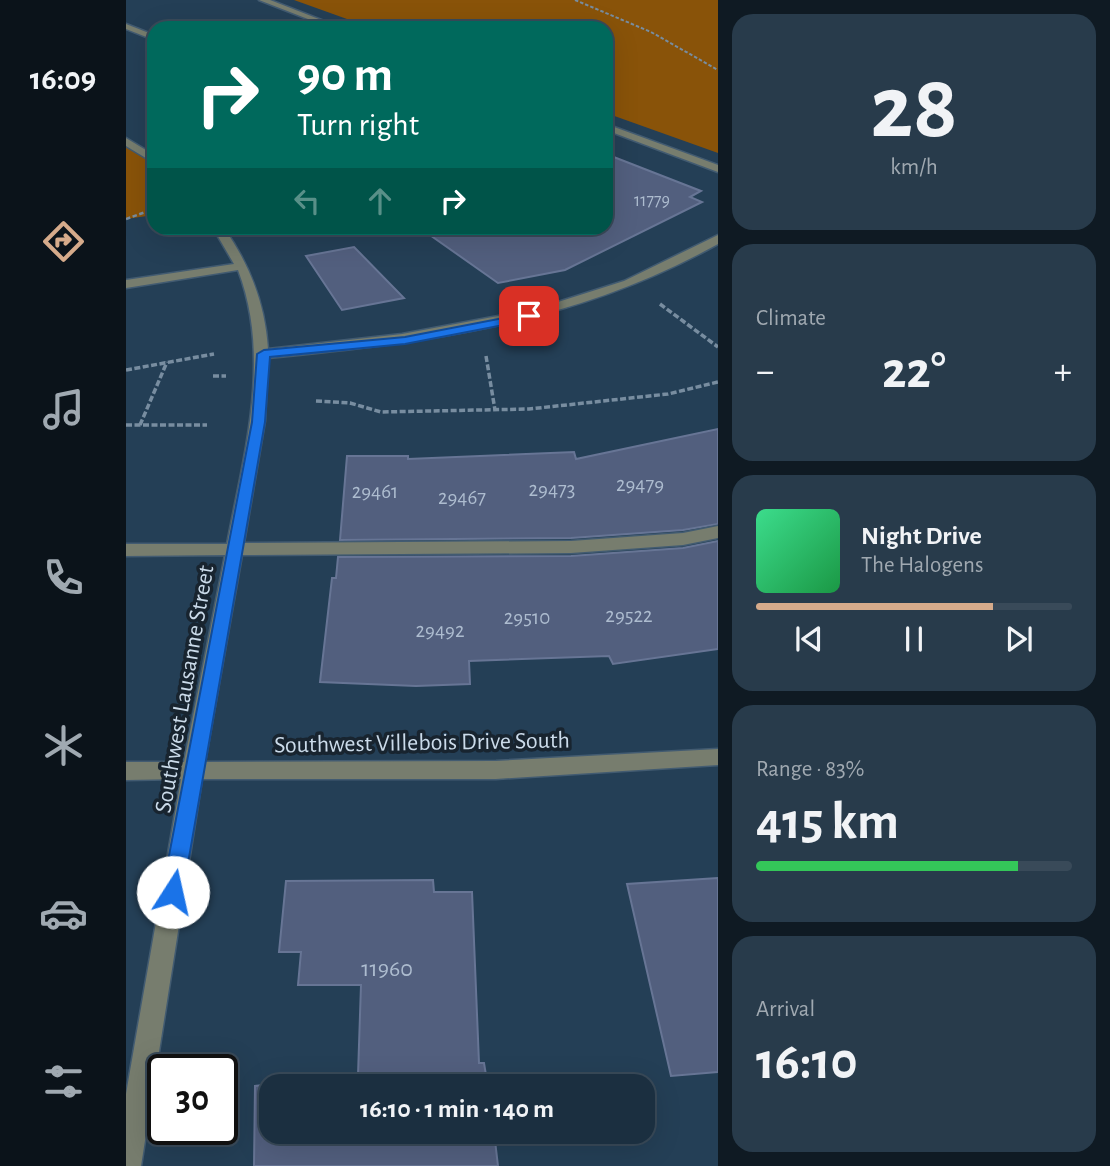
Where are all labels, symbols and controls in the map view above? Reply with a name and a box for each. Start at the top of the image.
icon: right [182,49,273,140]
text: 90 m [297,51,393,100]
text: 16:09 [30,63,96,95]
text: 28 [870,63,958,154]
text: Turn right [297,109,419,141]
text: km/h [890,156,938,179]
icon: left [288,182,326,220]
icon: ahead [361,182,399,220]
icon: right [434,182,472,220]
house number: 11779 [634,192,670,210]
icon: directions [39,217,88,266]
pin [499,286,559,346]
icon: arrive [510,297,548,335]
text: Climate [756,307,826,330]
text: 22° [882,345,946,397]
text: − [756,353,774,391]
text: + [1054,353,1072,391]
icon: music [39,385,88,434]
house number: 29479 [616,474,664,495]
house number: 29473 [529,479,575,500]
house number: 29461 [352,481,398,502]
house number: 29467 [438,487,486,508]
text: Night Drive [861,523,982,549]
icon: phone [39,553,88,602]
text: The Halogens [861,554,983,577]
street label: Southwest Lausanne Street [151,563,219,815]
house number: 29522 [605,605,653,626]
house number: 29510 [504,607,550,628]
house number: 29492 [416,620,464,641]
icon: previous [790,620,828,658]
icon: pause [895,620,933,658]
icon: next [1000,620,1038,658]
icon: climate [39,721,88,770]
street label: Southwest Villebois Drive South [274,728,570,758]
text: Range · 83% [756,758,865,781]
text: 415 km [756,796,899,848]
position arrow [136,855,210,929]
icon: car [39,889,88,938]
house number: 11960 [361,957,413,981]
text: Arrival [756,998,815,1021]
text: 16:10 [756,1036,858,1088]
speed limit sign: 30 [147,1054,238,1145]
icon: filters [39,1057,88,1106]
text: 16:10 · 1 min · 140 m [360,1096,554,1122]

